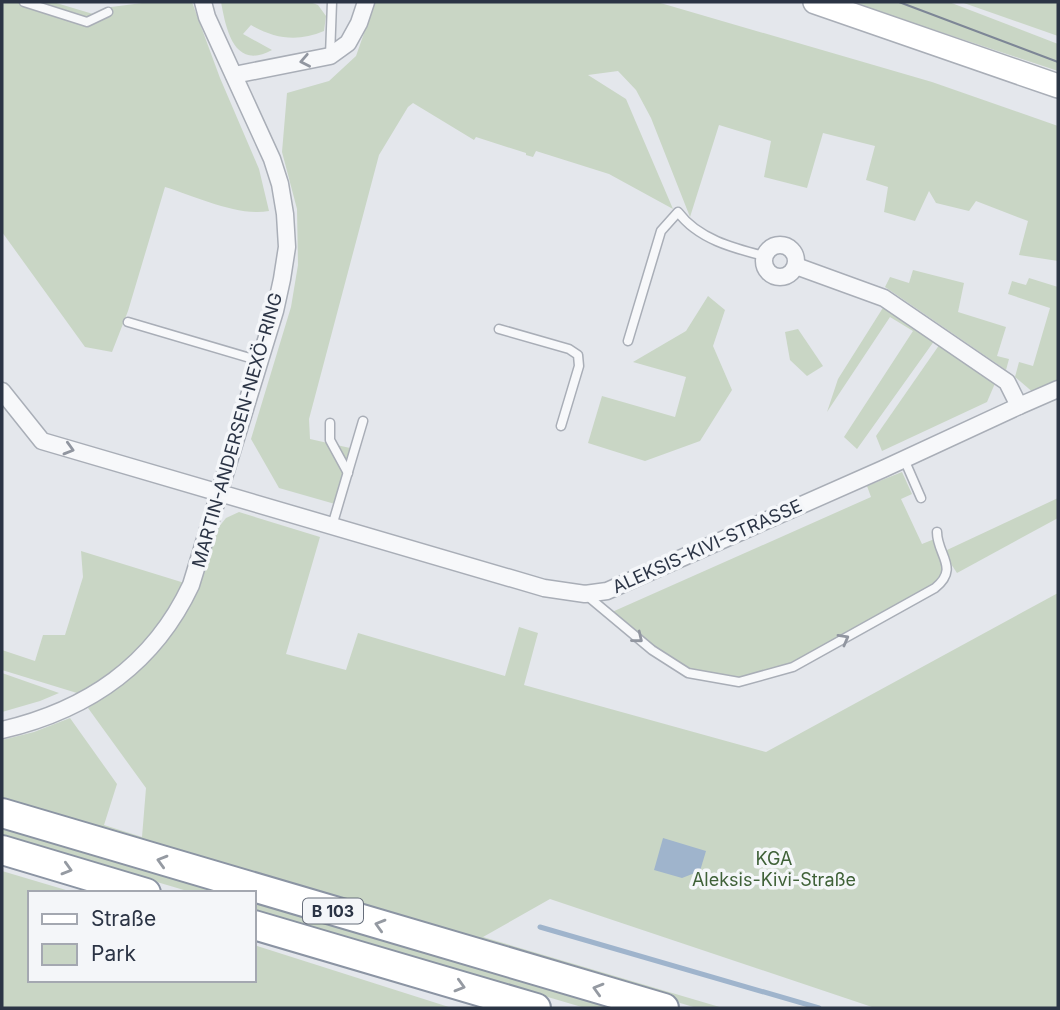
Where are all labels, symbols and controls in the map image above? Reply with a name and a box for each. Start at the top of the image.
one-way arrow [299,53,311,68]
street label: MARTIN-ANDERSEN-NEXÖ-RING [187,290,286,570]
one-way arrow [63,440,75,455]
street label: ALEKSIS-KIVI-STRASSE [609,495,805,597]
one-way arrow [629,630,642,642]
one-way arrow [837,634,850,647]
park label: KGA Aleksis-Kivi-Straße [692,848,856,890]
one-way arrow [156,854,168,869]
one-way arrow [61,861,73,876]
legend [28,891,256,982]
road number: B 103 [303,898,363,923]
text: Straße [91,906,156,931]
one-way arrow [374,918,386,933]
text: Park [91,941,136,966]
one-way arrow [454,977,466,992]
one-way arrow [592,983,604,997]

